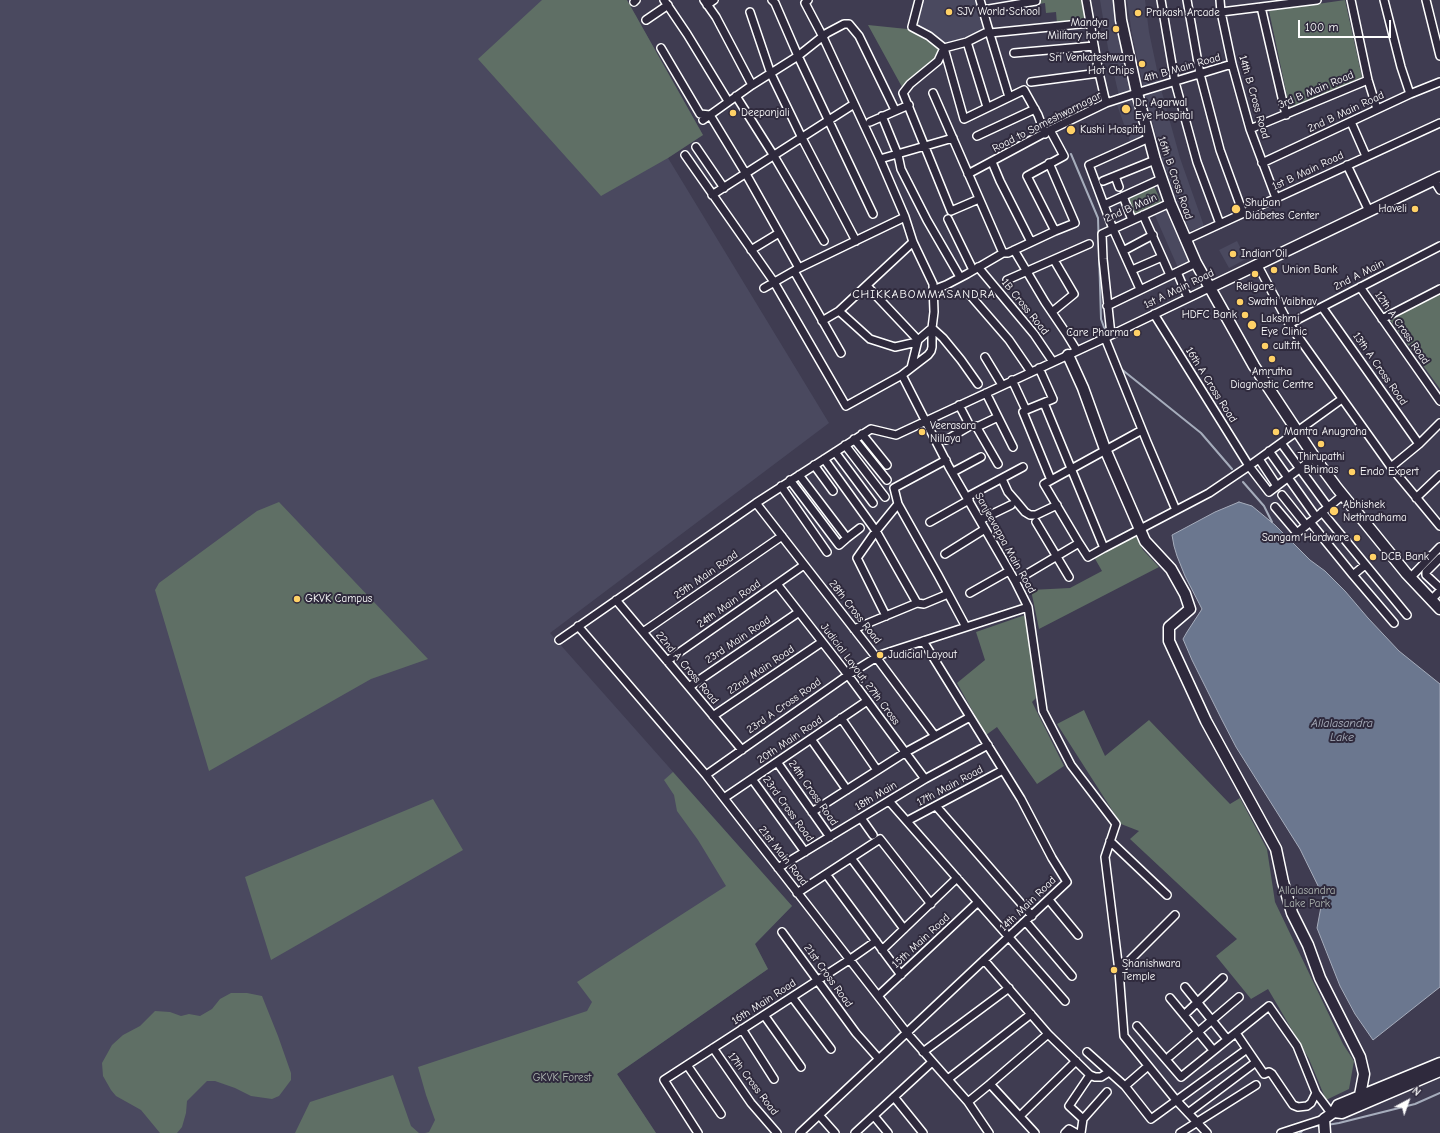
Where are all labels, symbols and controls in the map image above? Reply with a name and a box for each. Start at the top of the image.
place label: SJV World School [957,5,1040,19]
place label: Prakash Arcade [1146,6,1220,20]
marker: SJV World School [944,7,954,17]
marker: Prakash Arcade [1133,8,1143,18]
scale bar [1300,12,1393,38]
place label: Mandya Military hotel [1048,16,1108,42]
text: 100 m [1305,20,1338,34]
marker: Mandya Military hotel [1111,24,1121,34]
place label: Sri Venkateshwara Hot Chips [1049,51,1134,77]
street label: 4th B Main Road [1142,51,1222,85]
street label: 14th B Cross Road [1236,54,1272,140]
marker: Sri Venkateshwara Hot Chips [1137,59,1147,69]
street label: 3rd B Main Road [1276,68,1356,112]
street label: Road to Someshwarnagar [990,89,1104,155]
street label: 2nd B Main Road [1306,89,1386,135]
place label: Dr. Agarwal Eye Hospital [1135,96,1193,122]
marker: Dr. Agarwal Eye Hospital [1120,103,1132,115]
place label: Deepanjali [741,106,790,120]
marker: Deepanjali [728,108,738,118]
place label: Kushi Hospital [1080,123,1146,137]
marker: Kushi Hospital [1065,124,1077,136]
street label: 16th B Cross Road [1155,135,1195,221]
street label: 1st B Main Road [1270,149,1346,193]
street label: 2nd B Main [1103,191,1159,225]
place label: Shuban Diabetes Center [1245,196,1319,222]
place label: Haveli [1379,202,1407,216]
marker: Shuban Diabetes Center [1230,203,1242,215]
marker: Haveli [1410,204,1420,214]
place label: Indian Oil [1241,247,1287,261]
marker: Indian Oil [1228,249,1238,259]
street label: 2nd A Main [1332,257,1386,293]
place label: Union Bank [1282,263,1338,277]
marker: Union Bank [1269,265,1279,275]
street label: 1st A Main Road [1142,266,1216,312]
marker: Religare [1250,269,1260,279]
street label: 1B Cross Road [998,276,1052,338]
place label: Religare [1236,280,1274,294]
district label: CHIKKABOMMASANDRA [852,288,996,302]
street label: 12th A Cross Road [1372,289,1432,367]
place label: Swathi Vaibhav [1248,295,1317,309]
marker: Swathi Vaibhav [1235,297,1245,307]
place label: HDFC Bank [1182,308,1237,322]
marker: HDFC Bank [1240,310,1250,320]
place label: Lakshmi Eye Clinic [1261,312,1307,338]
marker: Lakshmi Eye Clinic [1246,319,1258,331]
place label: Care Pharma [1066,326,1129,340]
marker: Care Pharma [1132,328,1142,338]
street label: 13th A Cross Road [1350,330,1410,408]
place label: cult.fit [1273,339,1300,353]
marker: cult.fit [1260,341,1270,351]
street label: 16th A Cross Road [1183,345,1239,425]
marker: Amrutha Diagnostic Centre [1267,354,1277,364]
place label: Amrutha Diagnostic Centre [1230,365,1314,391]
place label: Veerasara Nillaya [930,419,976,445]
place label: Mantra Anugraha [1284,425,1367,439]
marker: Veerasara Nillaya [917,427,927,437]
marker: Mantra Anugraha [1271,427,1281,437]
marker: Thirupathi Bhimas [1316,439,1326,449]
place label: Thirupathi Bhimas [1297,450,1345,476]
place label: Endo Expert [1360,465,1419,479]
marker: Endo Expert [1347,467,1357,477]
street label: Sanjeevappa Main Road [972,490,1038,596]
place label: Abhishek Nethradhama [1343,498,1407,524]
marker: Abhishek Nethradhama [1328,505,1340,517]
place label: Sangam Hardware [1262,531,1349,545]
marker: Sangam Hardware [1352,533,1362,543]
street label: 25th Main Road [671,548,741,602]
place label: DCB Bank [1381,550,1429,564]
marker: DCB Bank [1368,552,1378,562]
street label: 24th Main Road [695,577,763,631]
street label: 28th Cross Road [826,577,884,647]
place label: GKVK Campus [305,592,372,606]
marker: GKVK Campus [292,594,302,604]
street label: 23rd Main Road [703,613,773,667]
street label: Judicial Layout, 27th Cross [817,621,903,727]
street label: 22nd A Cross Road [653,629,721,707]
street label: 22nd Main Road [725,643,797,697]
place label: Judicial Layout [888,648,957,662]
marker: Judicial Layout [875,650,885,660]
street label: 23rd A Cross Road [744,675,824,737]
street label: 20th Main Road [755,713,825,767]
water label: Allalasandra Lake [1311,717,1373,745]
street label: 24th Cross Road [786,758,840,828]
street label: 17th Main Road [915,763,985,809]
street label: 23rd Cross Road [760,774,816,844]
street label: 18th Main [853,778,899,814]
street label: 21st Main Road [756,823,810,889]
street label: 14th Main Road [997,874,1059,934]
park label: Allalasandra Lake Park [1279,884,1335,910]
street label: 15th Main Road [889,911,953,971]
street label: 21st Cross Road [801,942,855,1010]
place label: Shanishwara Temple [1122,957,1181,983]
marker: Shanishwara Temple [1109,965,1119,975]
street label: 16th Main Road [729,976,799,1028]
street label: 17th Cross Road [725,1050,781,1118]
park label: GKVK Forest [533,1071,591,1085]
north arrow [1388,1081,1428,1121]
text: N [1409,1084,1423,1099]

